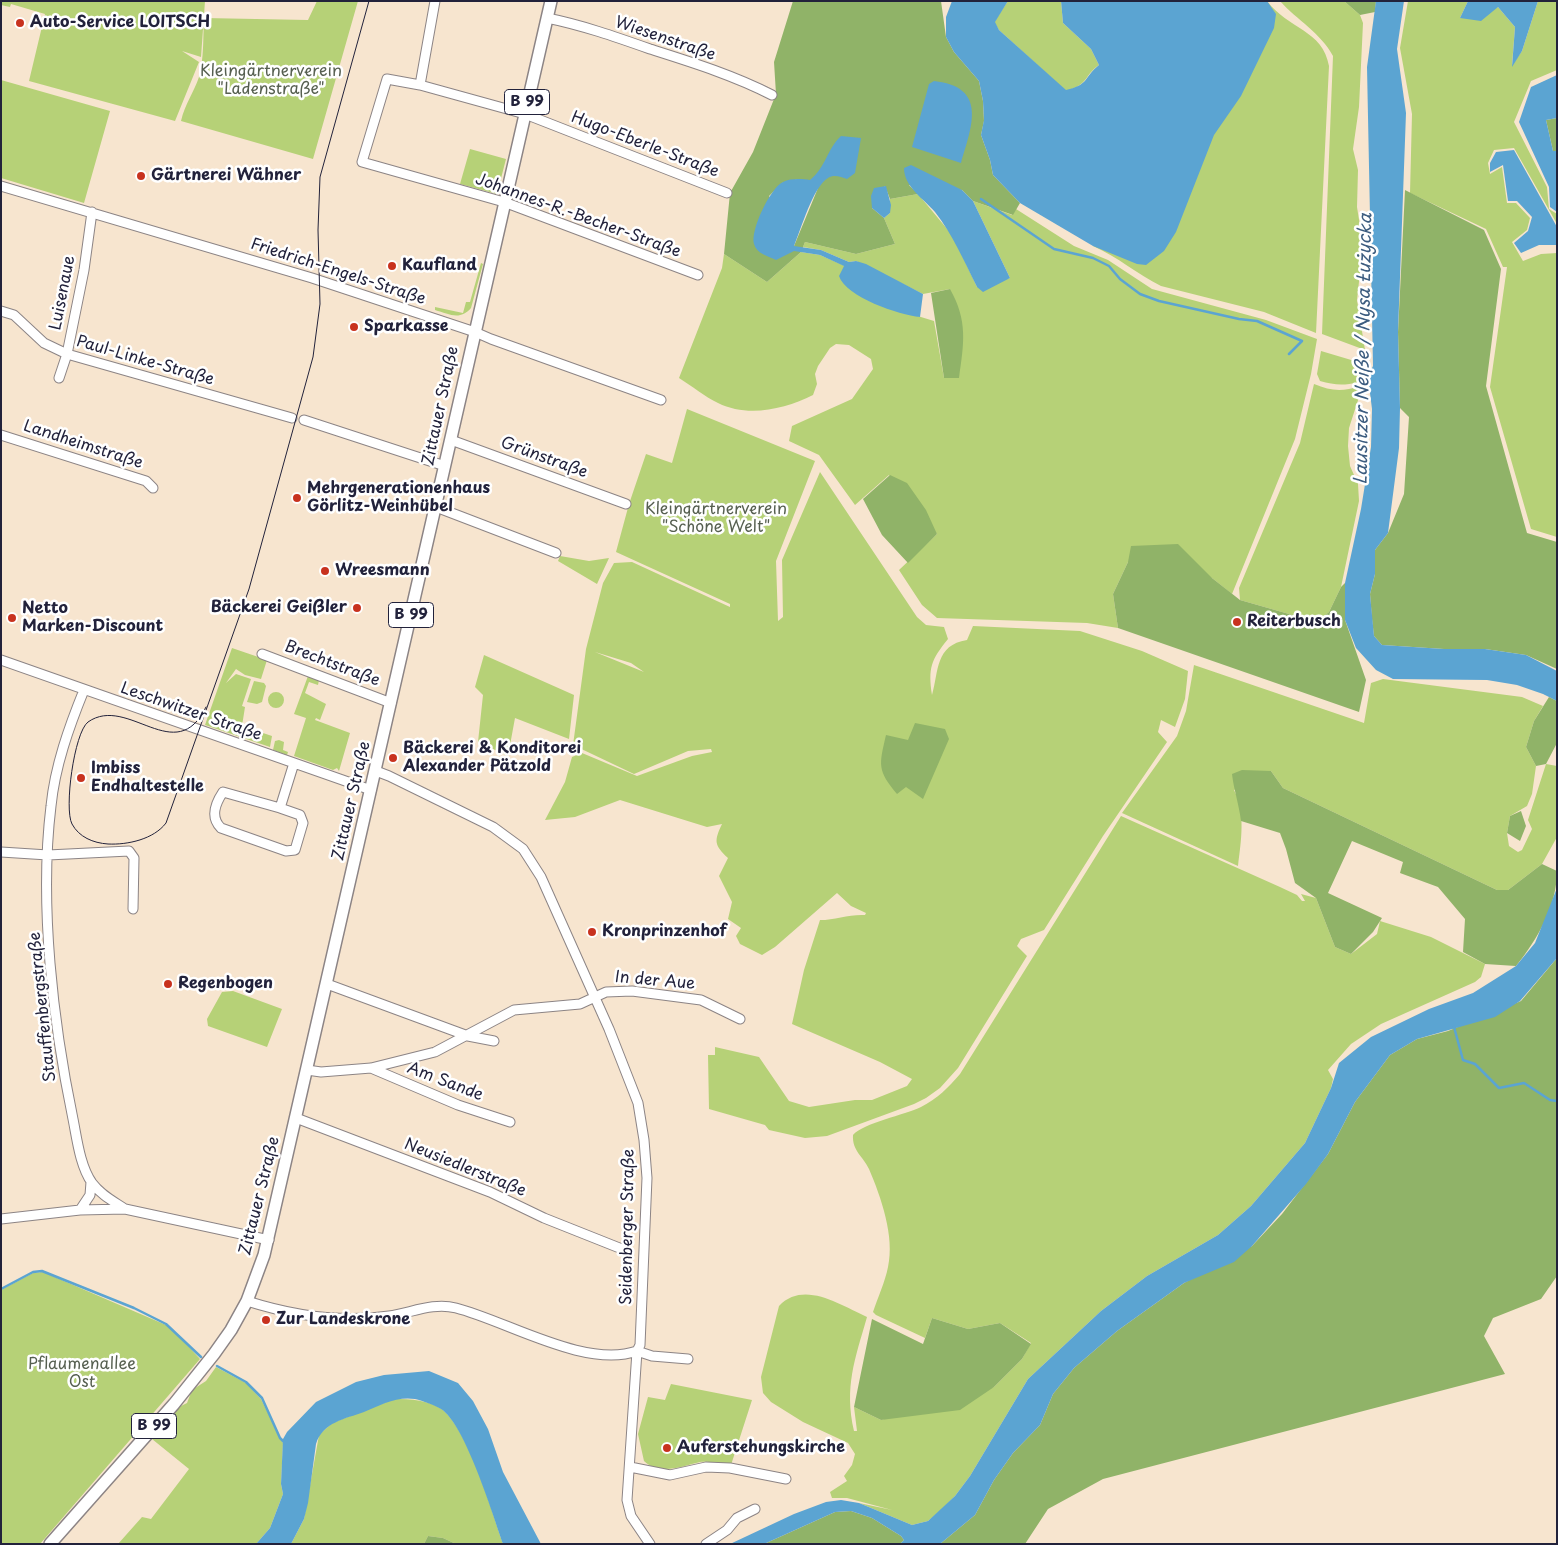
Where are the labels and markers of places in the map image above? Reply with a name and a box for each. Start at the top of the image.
place label: Auto-Service LOITSCH [30,13,210,33]
marker: Auto-Service LOITSCH [14,17,26,29]
place label: Gärtnerei Wähner [151,166,301,186]
marker: Gärtnerei Wähner [135,170,147,182]
place label: Kaufland [402,256,477,276]
marker: Kaufland [386,260,398,272]
place label: Sparkasse [364,317,449,337]
marker: Sparkasse [348,321,360,333]
place label: Mehrgenerationenhaus Görlitz-Weinhübel [307,479,490,517]
marker: Mehrgenerationenhaus Görlitz-Weinhübel [291,492,303,504]
place label: Wreesmann [335,561,430,581]
marker: Wreesmann [319,565,331,577]
place label: Bäckerei Geißler [211,598,347,618]
place label: Netto Marken-Discount [22,599,163,637]
marker: Bäckerei Geißler [351,602,363,614]
marker: Netto Marken-Discount [6,612,18,624]
place label: Reiterbusch [1247,612,1341,632]
marker: Reiterbusch [1231,616,1243,628]
place label: Bäckerei & Konditorei Alexander Pätzold [403,739,581,777]
marker: Bäckerei & Konditorei Alexander Pätzold [387,752,399,764]
place label: Imbiss Endhaltestelle [91,759,204,797]
marker: Imbiss Endhaltestelle [75,772,87,784]
place label: Kronprinzenhof [602,922,727,942]
marker: Kronprinzenhof [586,926,598,938]
place label: Regenbogen [178,974,273,994]
marker: Regenbogen [162,978,174,990]
place label: Zur Landeskrone [276,1310,410,1330]
marker: Zur Landeskrone [260,1314,272,1326]
place label: Auferstehungskirche [677,1438,845,1458]
marker: Auferstehungskirche [661,1442,673,1454]

